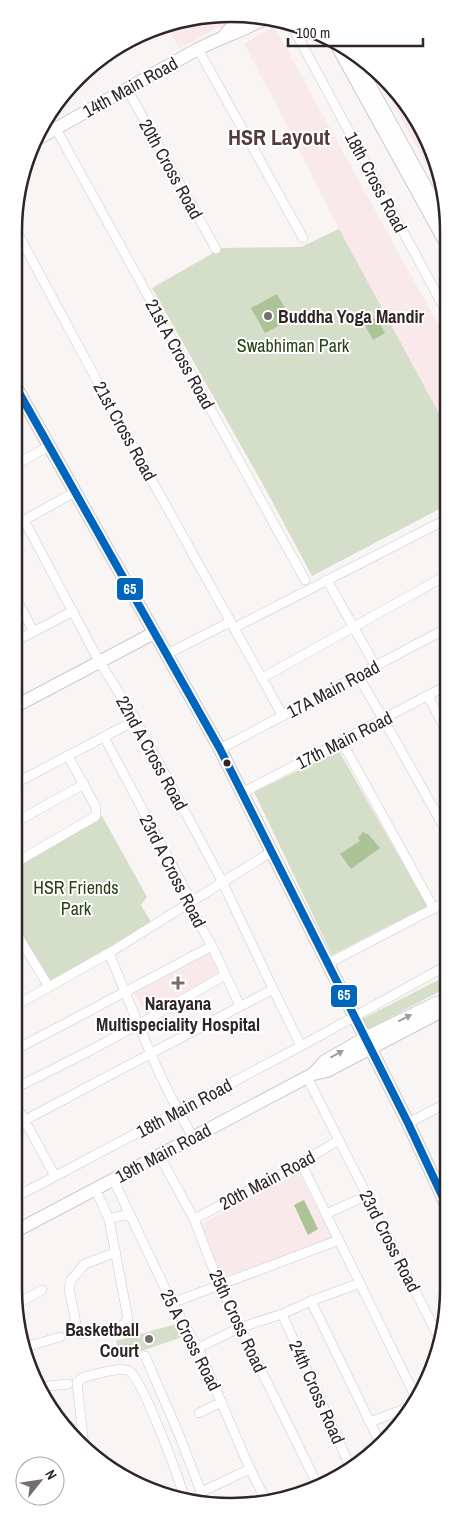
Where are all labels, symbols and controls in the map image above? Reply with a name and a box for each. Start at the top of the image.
scale bar [288,15,423,47]
text: 100 m [296,22,330,43]
street label: 14th Main Road [78,51,182,123]
street label: 20th Cross Road [133,115,209,223]
district label: HSR Layout [228,122,330,152]
street label: 18th Cross Road [339,127,413,237]
street label: 21st A Cross Road [139,294,221,414]
place label: Buddha Yoga Mandir [278,304,425,329]
marker: Buddha Yoga Mandir [262,310,274,322]
park label: Swabhiman Park [237,333,350,358]
street label: 21st Cross Road [87,377,163,485]
line badge: 65 [116,577,144,601]
text: 65 [124,580,137,598]
street label: 17A Main Road [282,654,384,724]
street label: 22nd A Cross Road [110,691,194,815]
street label: 17th Main Road [292,705,396,775]
unlabelled marker [222,758,232,768]
street label: 23rd A Cross Road [134,810,212,932]
park label: HSR Friends Park [33,875,119,921]
marker: Narayana Multispeciality Hospital [171,976,185,990]
line badge: 65 [330,984,358,1008]
text: 65 [338,986,351,1004]
place label: Narayana Multispeciality Hospital [96,991,260,1037]
one-way arrow [398,1014,412,1022]
one-way arrow [330,1050,344,1058]
street label: 18th Main Road [132,1072,236,1144]
street label: 19th Main Road [111,1117,215,1189]
street label: 20th Main Road [215,1144,319,1216]
street label: 23rd Cross Road [354,1186,426,1296]
street label: 25th Cross Road [203,1266,273,1376]
street label: 25 A Cross Road [155,1285,227,1395]
place label: Basketball Court [65,1317,139,1363]
marker: Basketball Court [143,1333,155,1345]
street label: 24th Cross Road [283,1336,351,1448]
north arrow [15,1456,65,1506]
text: N [41,1466,61,1483]

